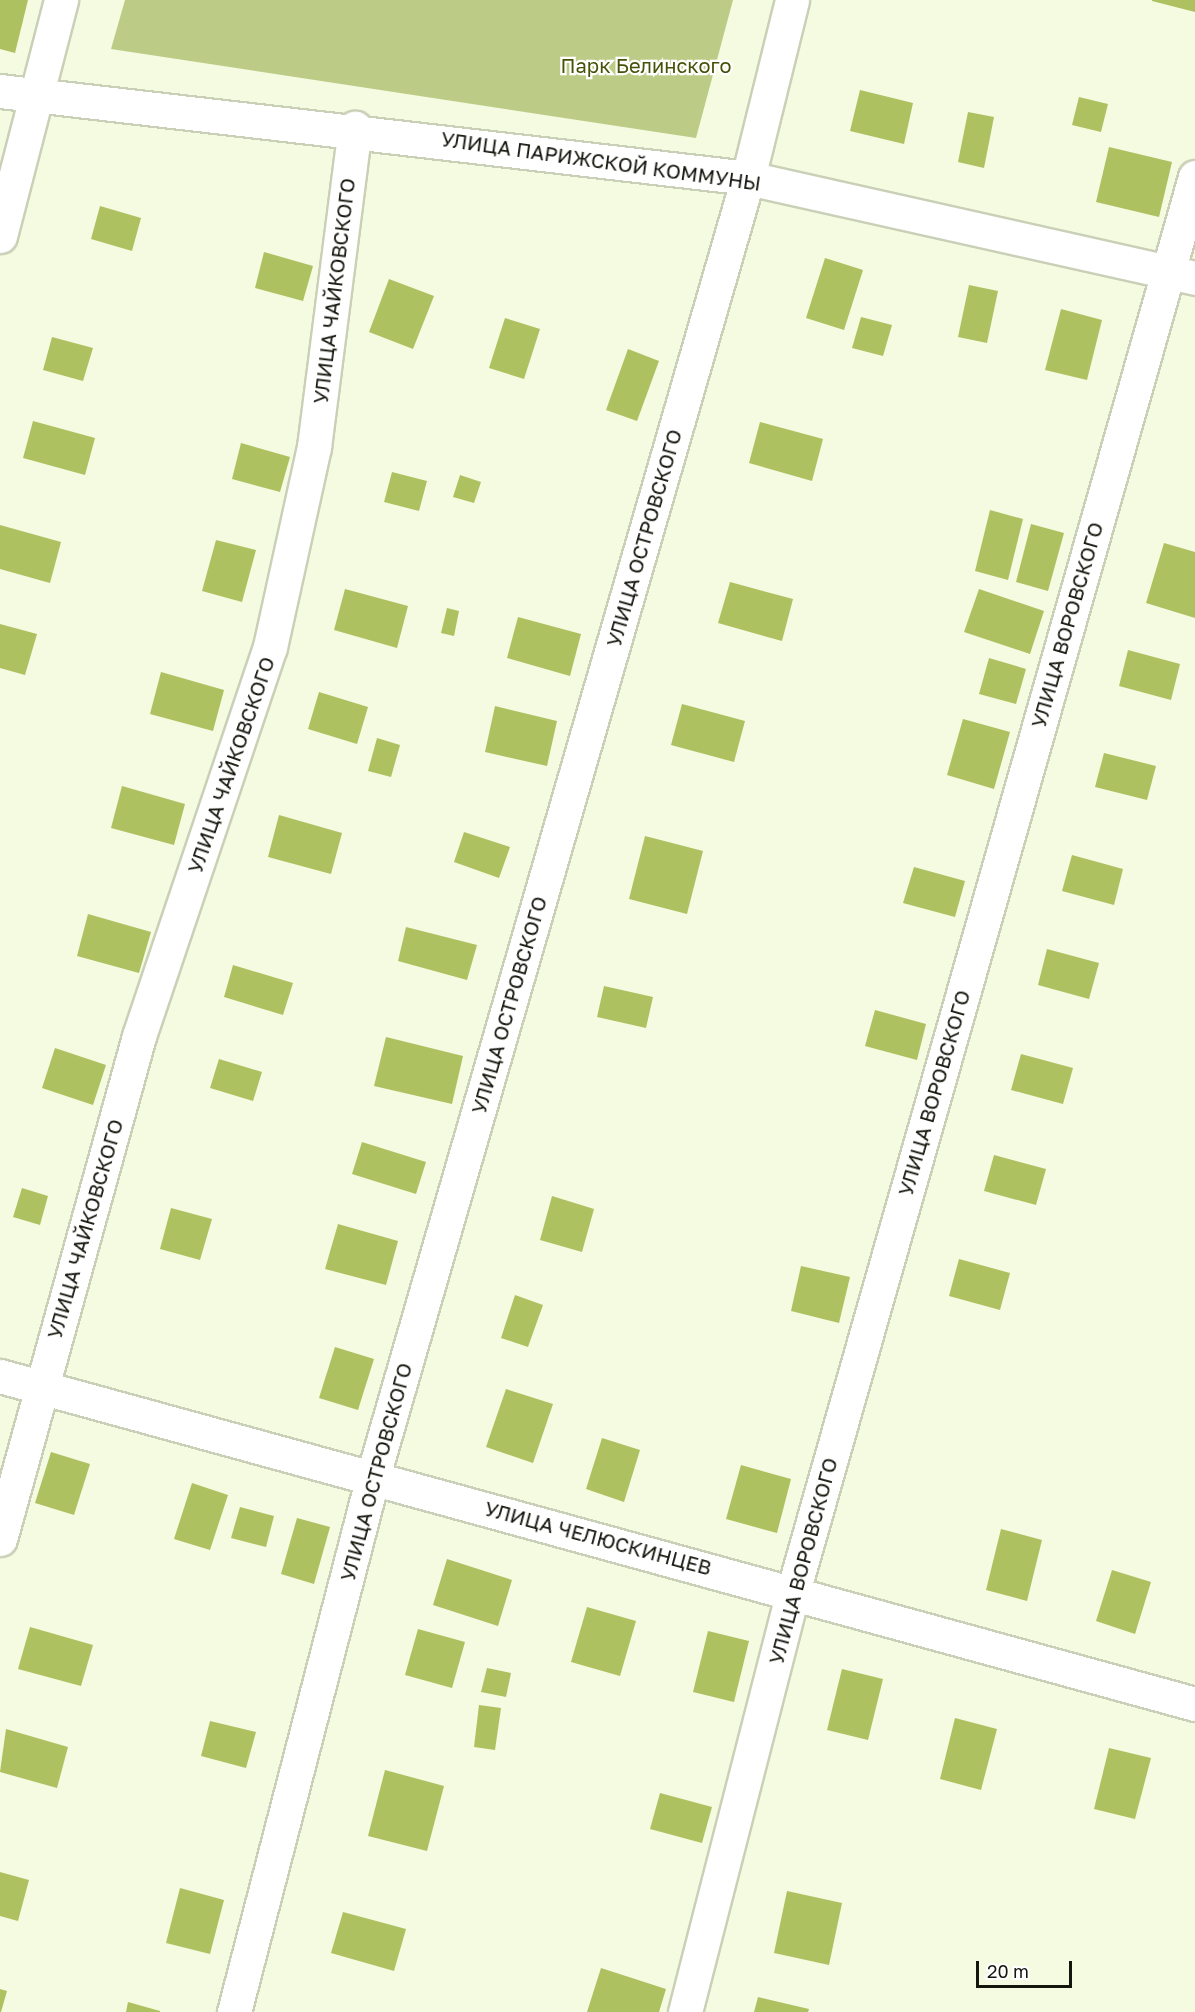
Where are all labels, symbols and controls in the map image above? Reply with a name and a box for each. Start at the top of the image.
park label: Парк Белинского [561,53,731,77]
street label: УЛИЦА ПАРИЖСКОЙ КОММУНЫ [439,127,763,195]
street label: УЛИЦА ЧАЙКОВСКОГО [308,177,360,405]
street label: УЛИЦА ОСТРОВСКОГО [601,427,687,649]
street label: УЛИЦА ВОРОВСКОГО [1026,519,1108,731]
street label: УЛИЦА ЧАЙКОВСКОГО [183,654,279,876]
street label: УЛИЦА ОСТРОВСКОГО [466,894,552,1116]
street label: УЛИЦА ВОРОВСКОГО [893,987,975,1199]
street label: УЛИЦА ЧАЙКОВСКОГО [42,1116,128,1342]
street label: УЛИЦА ОСТРОВСКОГО [335,1360,417,1584]
street label: УЛИЦА ВОРОВСКОГО [764,1455,842,1667]
street label: УЛИЦА ЧЕЛЮСКИНЦЕВ [482,1496,714,1580]
scale bar [979,1949,1075,1987]
text: 20 m [987,1960,1029,1982]

